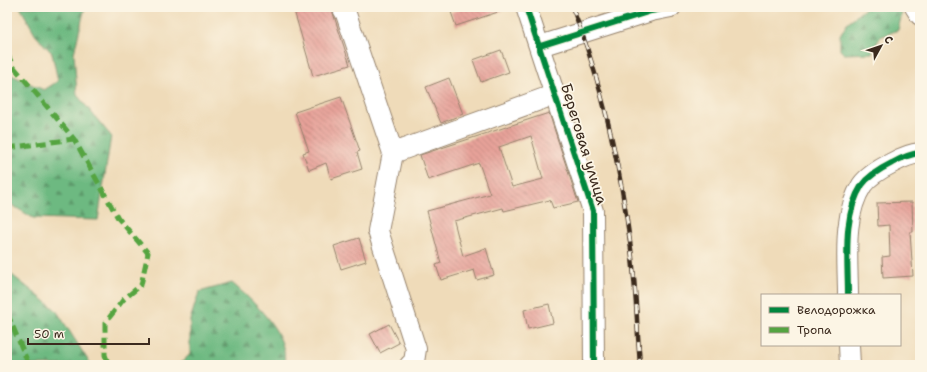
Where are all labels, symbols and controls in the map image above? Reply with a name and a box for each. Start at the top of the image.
north arrow [861,26,901,66]
text: С [880,32,896,47]
street label: Береговая улица [556,81,612,208]
legend [761,294,901,346]
text: Велодорожка [797,302,876,318]
scale bar [28,320,149,346]
text: Тропа [797,322,832,338]
text: 50 m [34,326,64,342]

